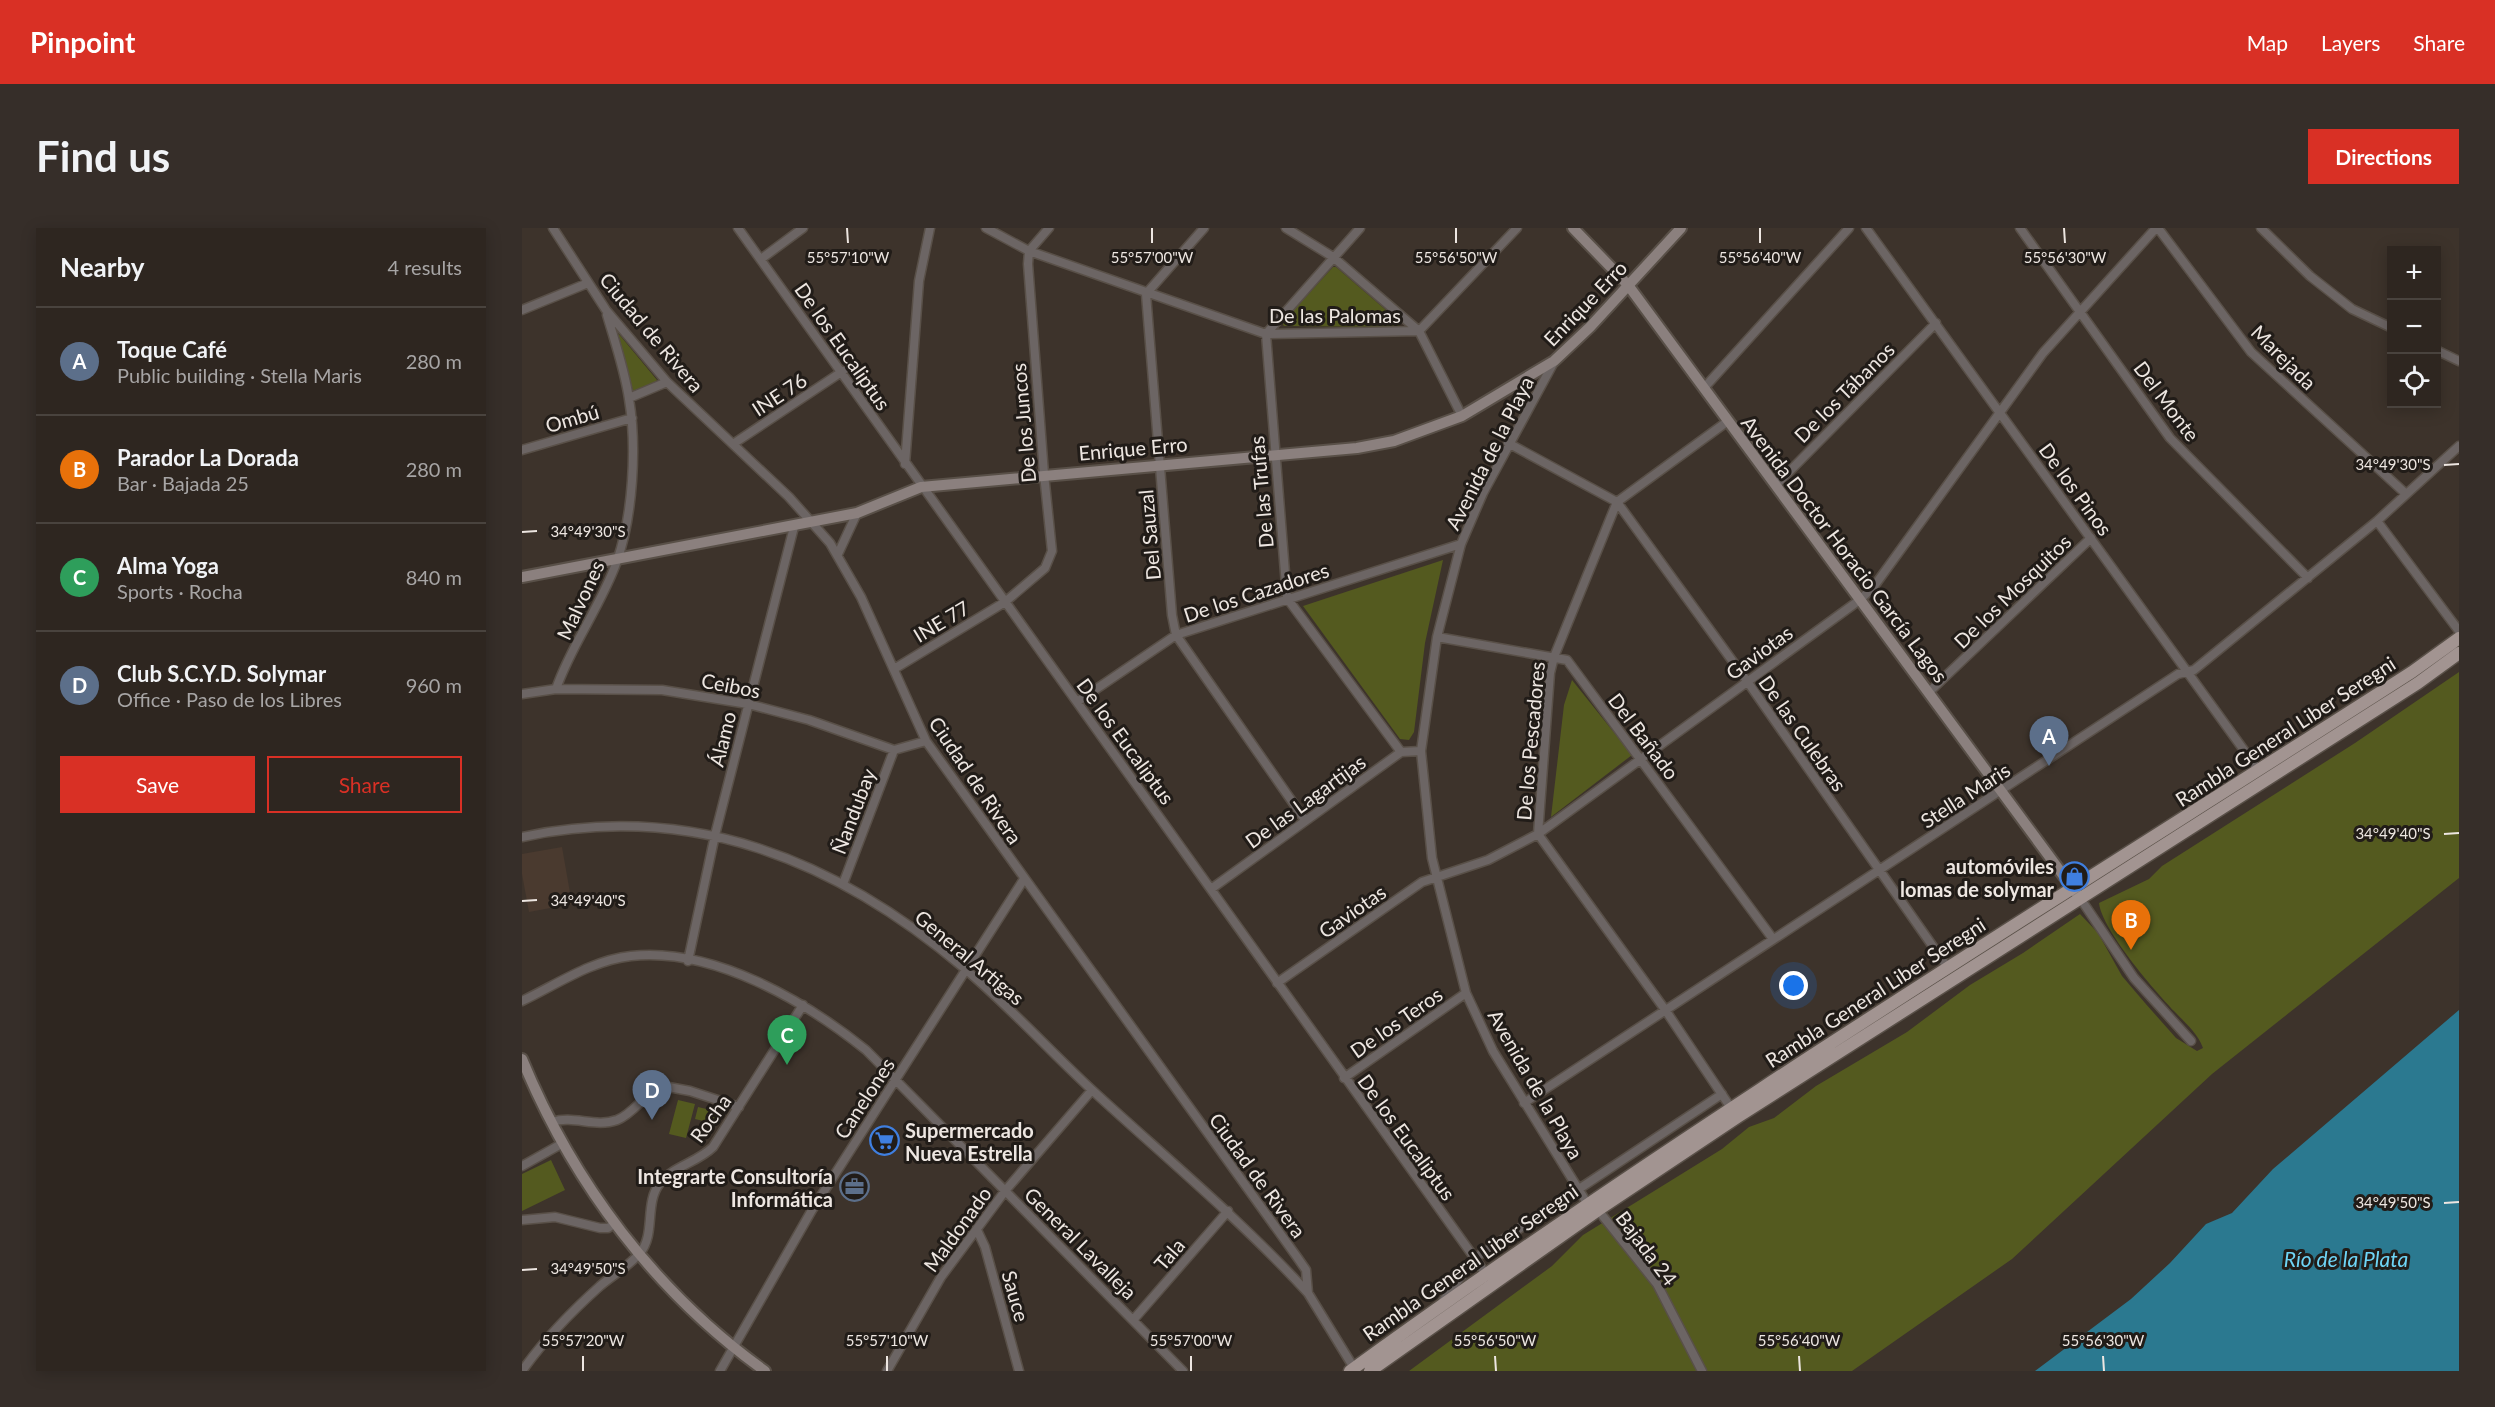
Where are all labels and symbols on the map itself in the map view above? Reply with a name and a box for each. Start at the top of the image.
text: 55°57'10"W [807,248,890,266]
text: 55°57'00"W [1111,248,1194,266]
text: 55°56'50"W [1415,248,1498,266]
text: 55°56'40"W [1719,248,1802,266]
text: 55°56'30"W [2024,248,2107,266]
street label: Enrique Erro [1538,255,1632,351]
street label: Ciudad de Rivera [595,267,709,397]
street label: De los Eucaliptus [790,278,896,414]
street label: De las Palomas [1269,303,1401,327]
street label: Marejada [2247,320,2321,394]
street label: De los Tábanos [1789,337,1899,447]
street label: Del Monte [2129,356,2205,446]
street label: De los Juncos [1006,362,1040,484]
street label: INE 76 [747,367,811,421]
street label: Avenida de la Playa [1440,372,1538,534]
street label: Ombú [542,399,602,437]
street label: Avenida Doctor Horacio García Lagos [1737,411,1953,687]
street label: Enrique Erro [1078,431,1188,465]
street label: De las Trufas [1244,435,1278,549]
street label: De los Pinos [2034,438,2118,540]
text: 34°49'30"S [2355,455,2431,473]
street label: Del Sauzal [1133,489,1165,581]
text: 34°49'30"S [550,522,626,540]
street label: De los Mosquitos [1949,529,2075,653]
street label: Malvones [551,557,609,643]
street label: De los Cazadores [1180,557,1332,627]
street label: INE 77 [909,595,973,647]
street label: Gaviotas [1721,620,1797,684]
street label: Rambla General Liber Seregni [2171,651,2399,811]
street label: De los Pescadores [1511,661,1549,821]
street label: Ceibos [699,668,763,702]
street label: De las Culebras [1754,671,1852,795]
street label: De los Eucaliptus [1072,673,1180,809]
street label: Del Bañado [1604,688,1684,784]
street label: Álamo [704,709,740,769]
street label: Ciudad de Rivera [925,712,1027,848]
pin: A [2030,716,2068,766]
street label: De las Lagartijas [1240,749,1370,853]
street label: Stella Maris [1916,757,2014,833]
street label: Ñandubay [826,764,881,857]
text: 34°49'40"S [2355,824,2431,842]
place label: automóviles lomas de solymar [1900,854,2055,901]
shop icon: automóviles lomas de solymar [2059,861,2091,893]
street label: Gaviotas [1314,879,1390,943]
text: 34°49'40"S [550,891,626,909]
pin: B [2112,900,2150,950]
street label: General Artigas [911,904,1029,1010]
street label: Rambla General Liber Seregni [1761,912,1989,1072]
your location [1779,971,1808,1000]
street label: De los Teros [1345,982,1447,1062]
street label: Avenida de la Playa [1483,1005,1589,1163]
pin: C [768,1016,806,1065]
street label: Canelones [829,1053,899,1143]
street label: De los Eucaliptus [1353,1069,1461,1205]
pin: D [632,1070,672,1120]
street label: Rocha [684,1089,736,1147]
street label: Ciudad de Rivera [1205,1108,1311,1242]
place label: Supermercado Nueva Estrella [905,1118,1034,1165]
supermarket icon: Supermercado Nueva Estrella [868,1125,900,1157]
place label: Integrarte Consultoría Informática [637,1164,833,1211]
office icon: Integrarte Consultoría Informática [838,1171,870,1203]
street label: Rambla General Liber Seregni [1358,1178,1582,1346]
street label: Maldonado [918,1182,996,1276]
street label: General Lavalleja [1020,1182,1142,1304]
text: 34°49'50"S [2355,1193,2431,1211]
street label: Bajada 24 [1611,1206,1683,1290]
street label: Tala [1149,1233,1189,1275]
water label: Río de la Plata [2284,1246,2408,1271]
text: 34°49'50"S [550,1259,626,1277]
street label: Sauce [997,1268,1035,1324]
text: 55°57'20"W [542,1331,625,1349]
text: 55°57'10"W [846,1331,929,1349]
text: 55°57'00"W [1150,1331,1233,1349]
text: 55°56'50"W [1454,1331,1537,1349]
text: 55°56'40"W [1758,1331,1841,1349]
text: 55°56'30"W [2062,1331,2145,1349]

